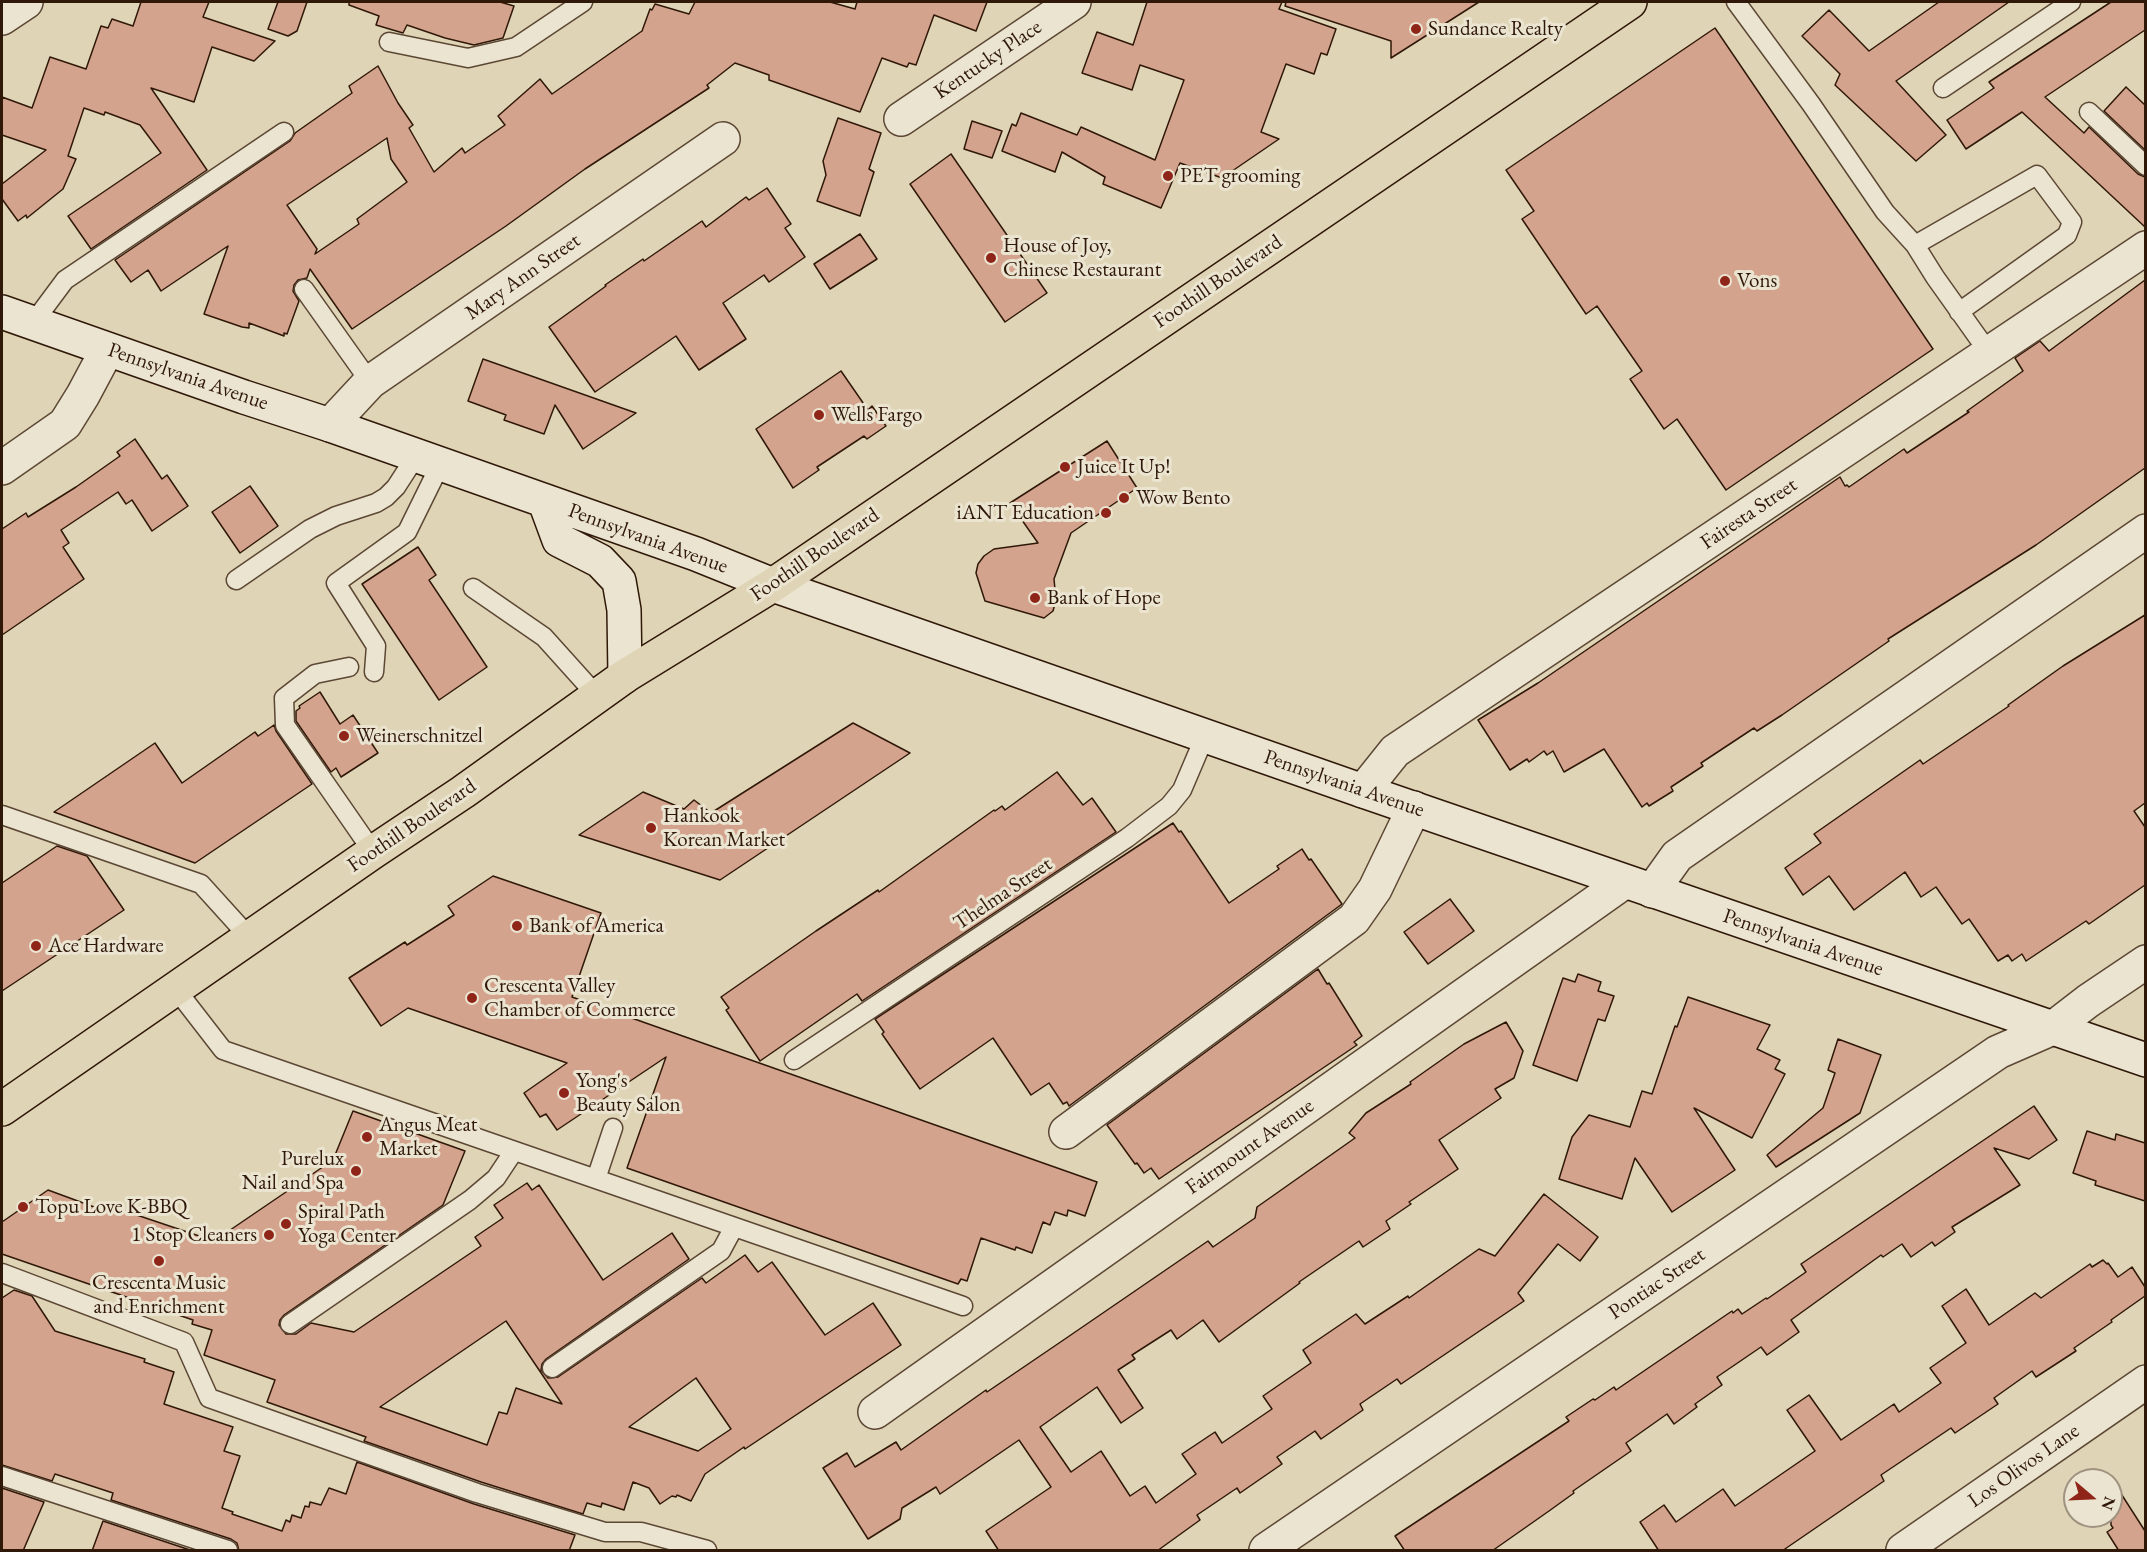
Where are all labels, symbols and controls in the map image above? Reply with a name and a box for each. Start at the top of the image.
street label: Kentucky Place [929,15,1047,105]
place label: Sundance Realty [1428,16,1563,42]
marker: Sundance Realty [1409,22,1423,36]
place label: PET grooming [1180,163,1300,189]
marker: PET grooming [1161,169,1175,183]
street label: Mary Ann Street [461,228,585,326]
street label: Foothill Boulevard [1149,230,1287,334]
place label: House of Joy, Chinese Restaurant [1003,233,1161,283]
marker: House of Joy, Chinese Restaurant [984,251,998,265]
place label: Vons [1737,268,1777,294]
marker: Vons [1718,274,1732,288]
street label: Pennsylvania Avenue [104,338,272,416]
place label: Wells Fargo [831,402,922,428]
marker: Wells Fargo [812,408,826,422]
place label: Juice It Up! [1077,454,1170,480]
marker: Juice It Up! [1058,460,1072,474]
street label: Fairesta Street [1696,473,1802,555]
place label: Wow Bento [1136,485,1230,511]
marker: Wow Bento [1117,491,1131,505]
street label: Pennsylvania Avenue [565,498,731,580]
place label: iANT Education [957,500,1094,526]
street label: Foothill Boulevard [746,503,884,607]
marker: iANT Education [1099,506,1113,520]
place label: Bank of Hope [1047,585,1161,611]
marker: Bank of Hope [1028,591,1042,605]
place label: Weinerschnitzel [356,723,483,749]
marker: Weinerschnitzel [337,729,351,743]
street label: Pennsylvania Avenue [1260,745,1428,823]
street label: Foothill Boulevard [343,774,481,878]
place label: Hankook Korean Market [663,803,785,853]
marker: Hankook Korean Market [644,821,658,835]
street label: Thelma Street [949,852,1057,936]
street label: Pennsylvania Avenue [1719,904,1887,982]
place label: Bank of America [529,913,664,939]
marker: Bank of America [510,919,524,933]
place label: Ace Hardware [48,933,164,959]
marker: Ace Hardware [29,939,43,953]
place label: Crescenta Valley Chamber of Commerce [484,973,675,1023]
marker: Crescenta Valley Chamber of Commerce [465,991,479,1005]
place label: Yong's Beauty Salon [576,1068,681,1118]
marker: Yong's Beauty Salon [557,1086,571,1100]
street label: Fairmount Avenue [1181,1093,1319,1201]
place label: Angus Meat Market [379,1112,477,1162]
marker: Angus Meat Market [360,1130,374,1144]
place label: Purelux Nail and Spa [242,1146,344,1196]
marker: Purelux Nail and Spa [349,1164,363,1178]
place label: Topu Love K-BBQ [35,1194,188,1220]
place label: Spiral Path Yoga Center [298,1199,396,1249]
marker: Topu Love K-BBQ [16,1200,30,1214]
marker: Spiral Path Yoga Center [279,1217,293,1231]
place label: 1 Stop Cleaners [131,1222,257,1248]
marker: 1 Stop Cleaners [262,1228,276,1242]
street label: Pontiac Street [1604,1243,1710,1325]
marker: Crescenta Music and Enrichment [152,1254,166,1268]
place label: Crescenta Music and Enrichment [92,1270,226,1320]
street label: Los Olivos Lane [1964,1418,2084,1514]
north arrow [2063,1468,2123,1528]
text: N [2097,1494,2121,1513]

